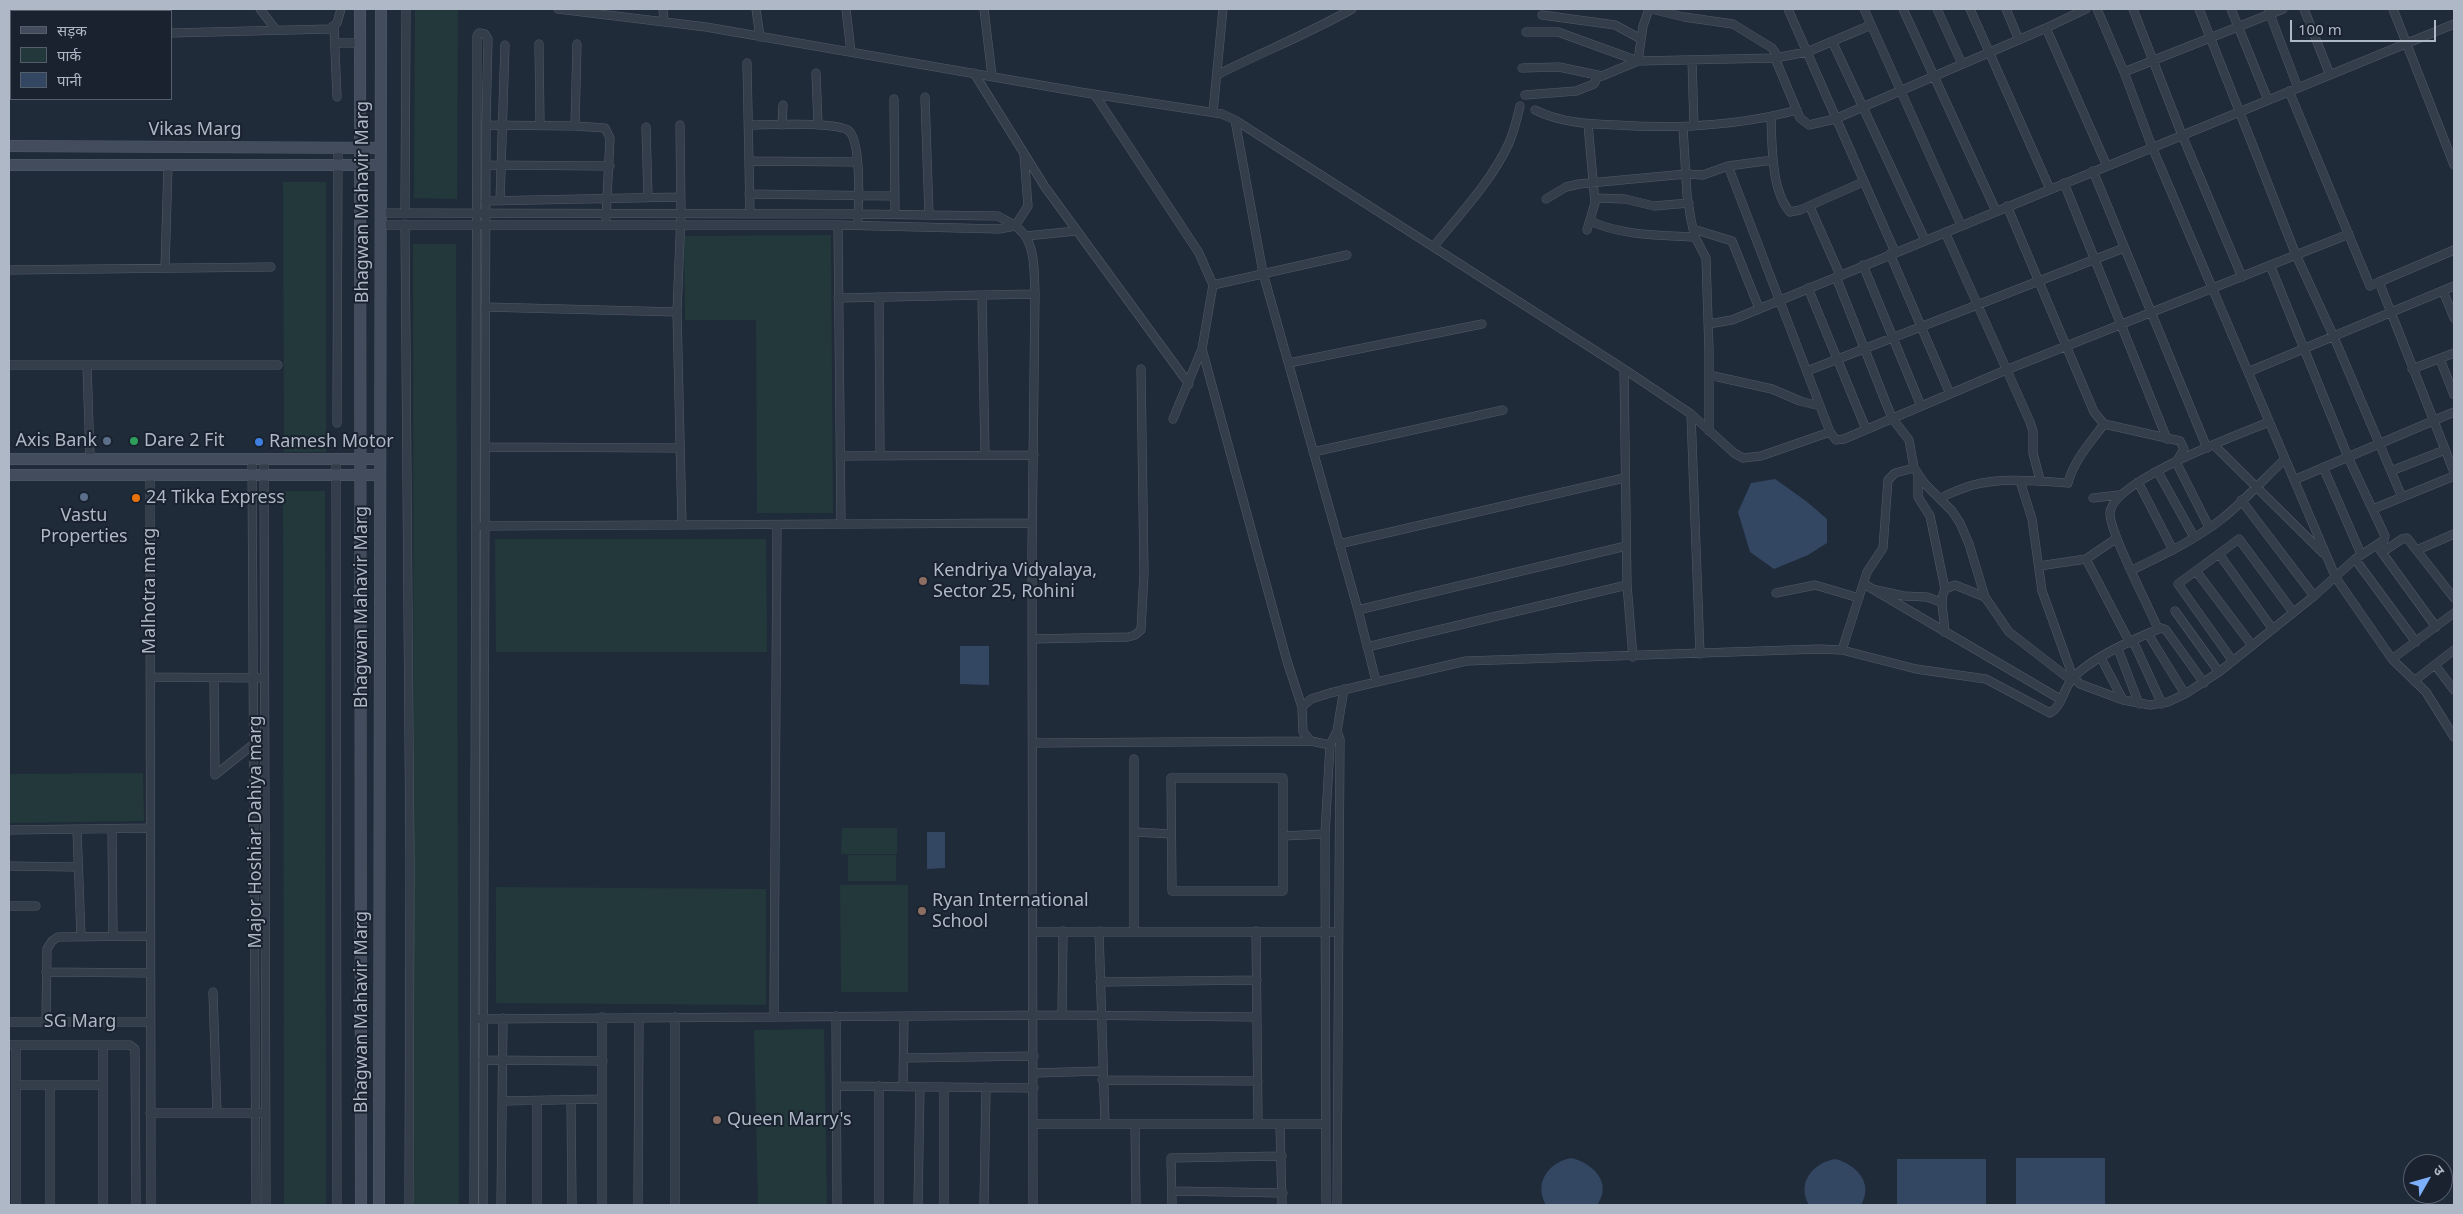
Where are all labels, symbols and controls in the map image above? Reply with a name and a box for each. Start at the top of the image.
legend [10,10,172,100]
scale bar [2293,10,2439,42]
text: 100 m [2298,19,2342,39]
text: सड़क [57,20,87,40]
text: पार्क [57,45,81,65]
text: पानी [57,70,82,90]
street label: Bhagwan Mahavir Marg [352,101,374,303]
street label: Vikas Marg [148,119,242,141]
place label: Axis Bank [15,430,97,452]
place label: Dare 2 Fit [144,430,225,452]
place label: Ramesh Motor [269,431,394,453]
marker: Axis Bank [101,435,113,447]
marker: Dare 2 Fit [128,435,140,447]
marker: Ramesh Motor [253,436,265,448]
place label: 24 Tikka Express [146,487,285,509]
marker: Vastu Properties [78,491,90,503]
marker: 24 Tikka Express [130,492,142,504]
place label: Vastu Properties [40,505,128,548]
street label: Bhagwan Mahavir Marg [351,506,373,708]
street label: Malhotra marg [139,528,161,654]
place label: Kendriya Vidyalaya, Sector 25, Rohini [933,560,1097,602]
marker: Kendriya Vidyalaya, Sector 25, Rohini [917,575,929,587]
street label: Major Hoshiar Dahiya marg [245,715,267,949]
place label: Ryan International School [932,890,1089,932]
marker: Ryan International School [916,905,928,917]
street label: Bhagwan Mahavir Marg [351,911,373,1113]
street label: SG Marg [44,1011,116,1033]
place label: Queen Marry's [727,1109,852,1131]
marker: Queen Marry's [711,1114,723,1126]
north arrow [2403,1154,2453,1204]
text: उ [2429,1161,2449,1179]

